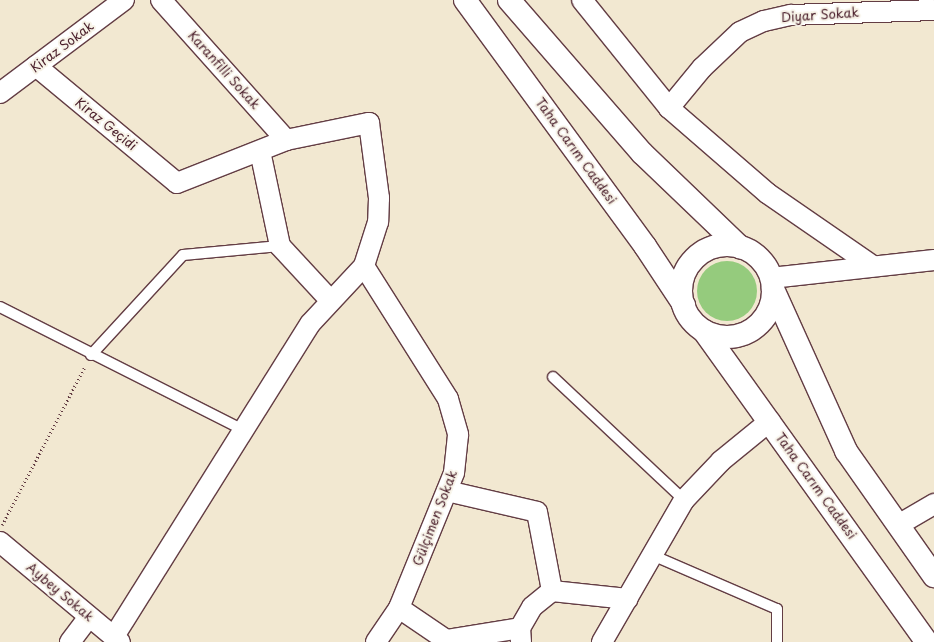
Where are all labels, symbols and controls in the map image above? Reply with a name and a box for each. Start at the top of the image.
street label: Diyar Sokak [781,4,859,26]
street label: Kiraz Sokak [27,18,97,76]
street label: Karanfilli Sokak [185,27,263,113]
street label: Kiraz Geçidi [72,94,140,154]
street label: Taha Carım Caddesi [532,95,620,207]
street label: Taha Carım Caddesi [772,430,860,542]
street label: Gülçimen Sokak [410,468,460,568]
street label: Aybey Sokak [23,559,97,625]

